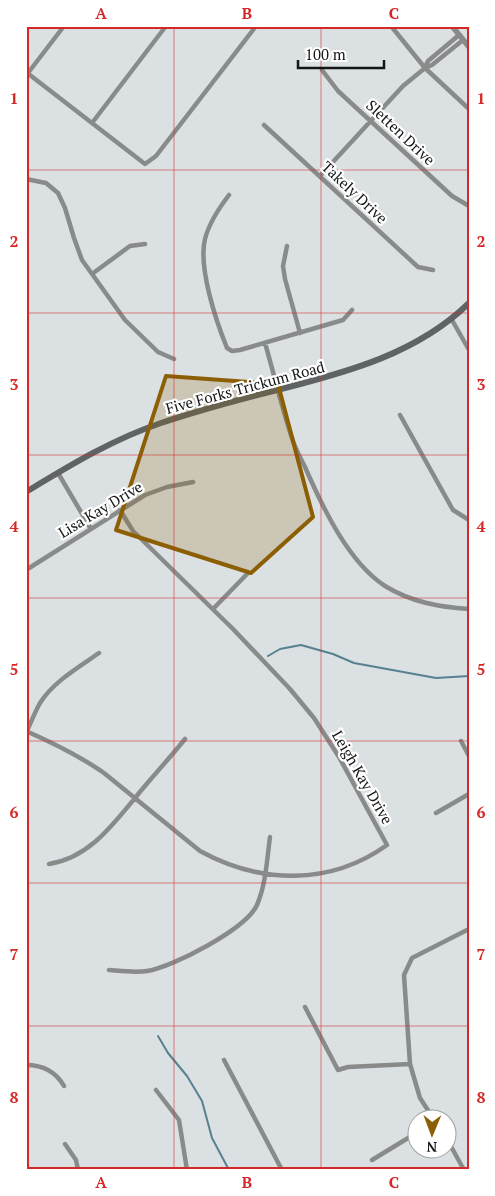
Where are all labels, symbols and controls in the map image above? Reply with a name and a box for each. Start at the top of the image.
text: A [95,2,107,24]
text: B [242,2,252,24]
text: C [389,2,399,24]
scale bar [298,38,384,70]
text: 100 m [305,44,346,64]
text: 1 [9,87,19,109]
text: 1 [476,87,486,109]
street label: Sletten Drive [362,95,440,169]
street label: Takely Drive [318,156,392,228]
text: 2 [9,230,19,252]
text: 2 [476,230,486,252]
street label: Five Forks Trickum Road [163,356,327,418]
text: 3 [9,373,19,395]
text: 3 [476,373,486,395]
street label: Lisa Kay Drive [54,476,146,542]
text: 4 [9,515,19,537]
text: 4 [476,515,486,537]
text: 5 [9,658,19,680]
text: 5 [476,658,486,680]
street label: Leigh Kay Drive [328,727,398,827]
text: 6 [9,801,19,823]
text: 6 [476,801,486,823]
text: 7 [9,943,19,965]
text: 7 [476,943,486,965]
text: 8 [9,1086,19,1108]
text: 8 [476,1086,486,1108]
north arrow [408,1108,458,1158]
text: N [426,1138,437,1157]
text: A [95,1171,107,1193]
text: B [242,1171,252,1193]
text: C [389,1171,399,1193]

